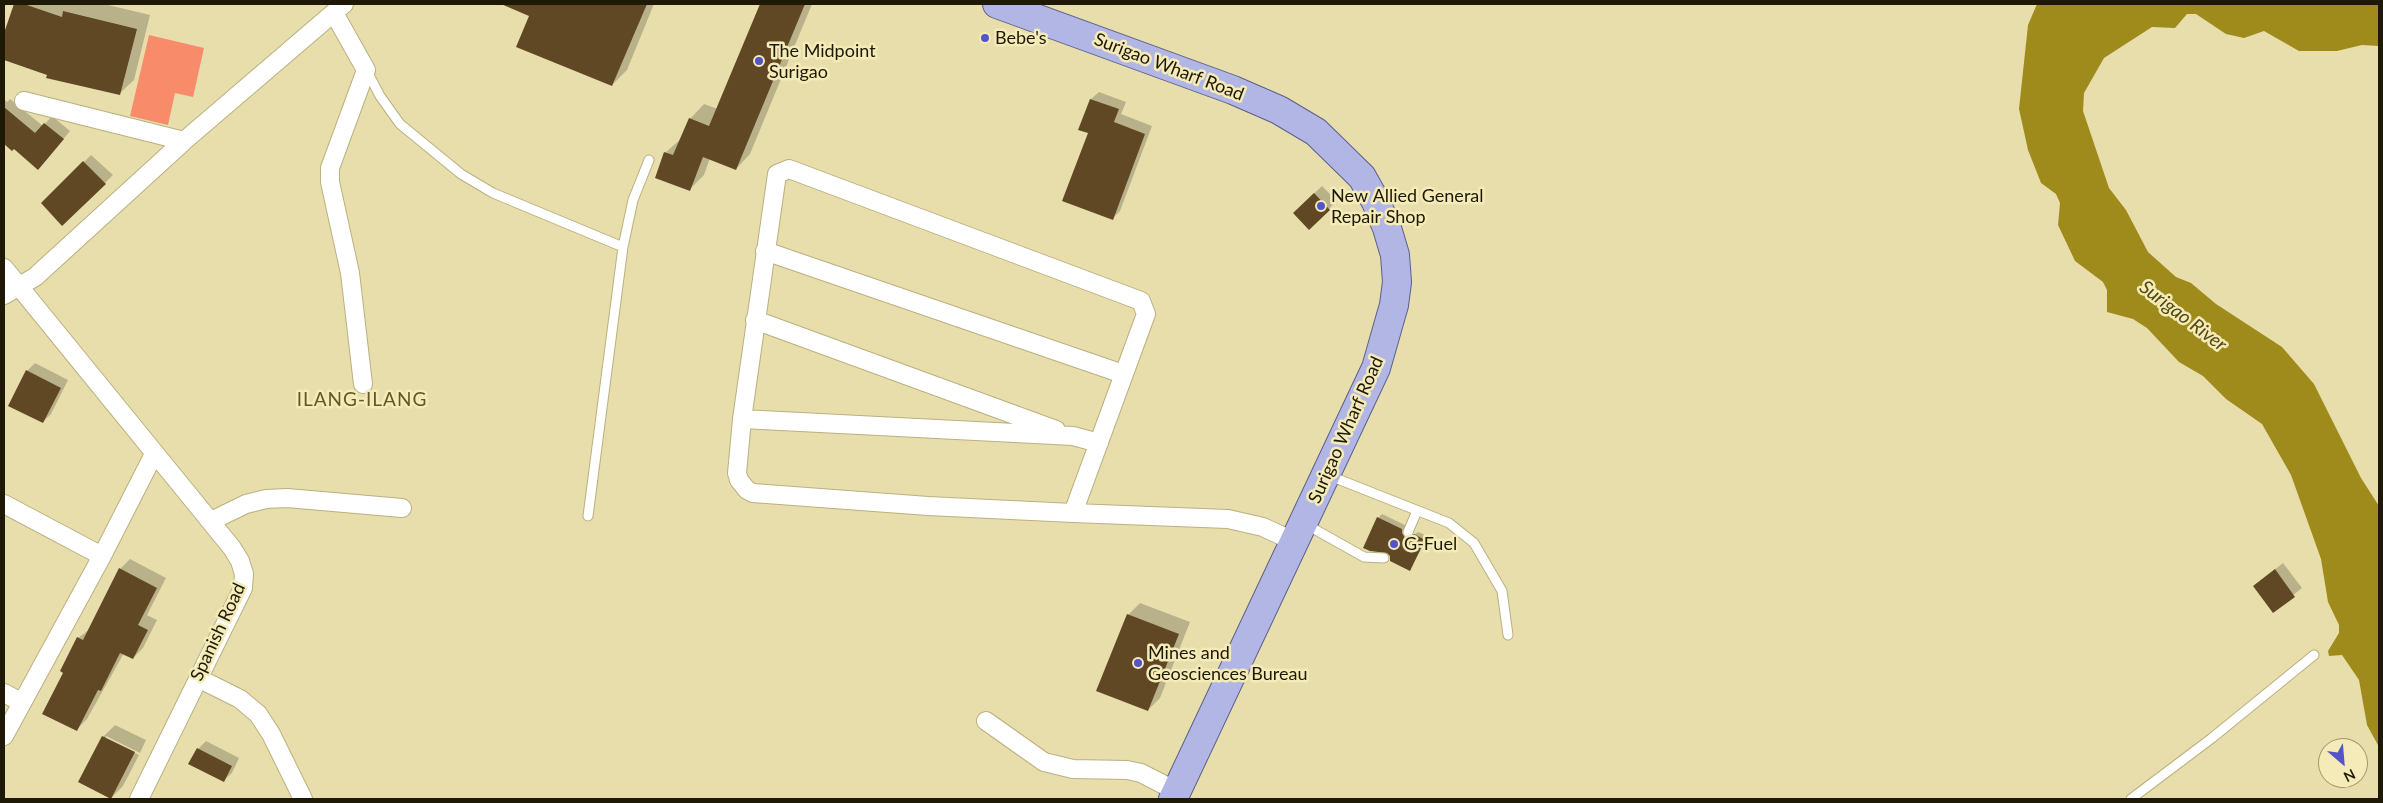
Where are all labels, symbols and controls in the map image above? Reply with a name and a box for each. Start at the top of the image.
place label: Bebe's [995,27,1047,49]
street label: Surigao Wharf Road [1091,29,1247,105]
marker: Bebe's [979,32,991,44]
place label: The Midpoint Surigao [769,40,876,82]
marker: The Midpoint Surigao [753,55,765,67]
place label: New Allied General Repair Shop [1331,185,1483,228]
marker: New Allied General Repair Shop [1315,200,1327,212]
water label: Surigao River [2135,276,2231,356]
street label: Surigao Wharf Road [1304,353,1388,507]
district label: ILANG-ILANG [295,389,429,411]
place label: G-Fuel [1404,533,1457,555]
marker: G-Fuel [1388,538,1400,550]
street label: Spanish Road [186,580,250,684]
place label: Mines and Geosciences Bureau [1148,642,1307,684]
marker: Mines and Geosciences Bureau [1132,657,1144,669]
north arrow [2318,738,2368,788]
text: N [2341,766,2358,786]

